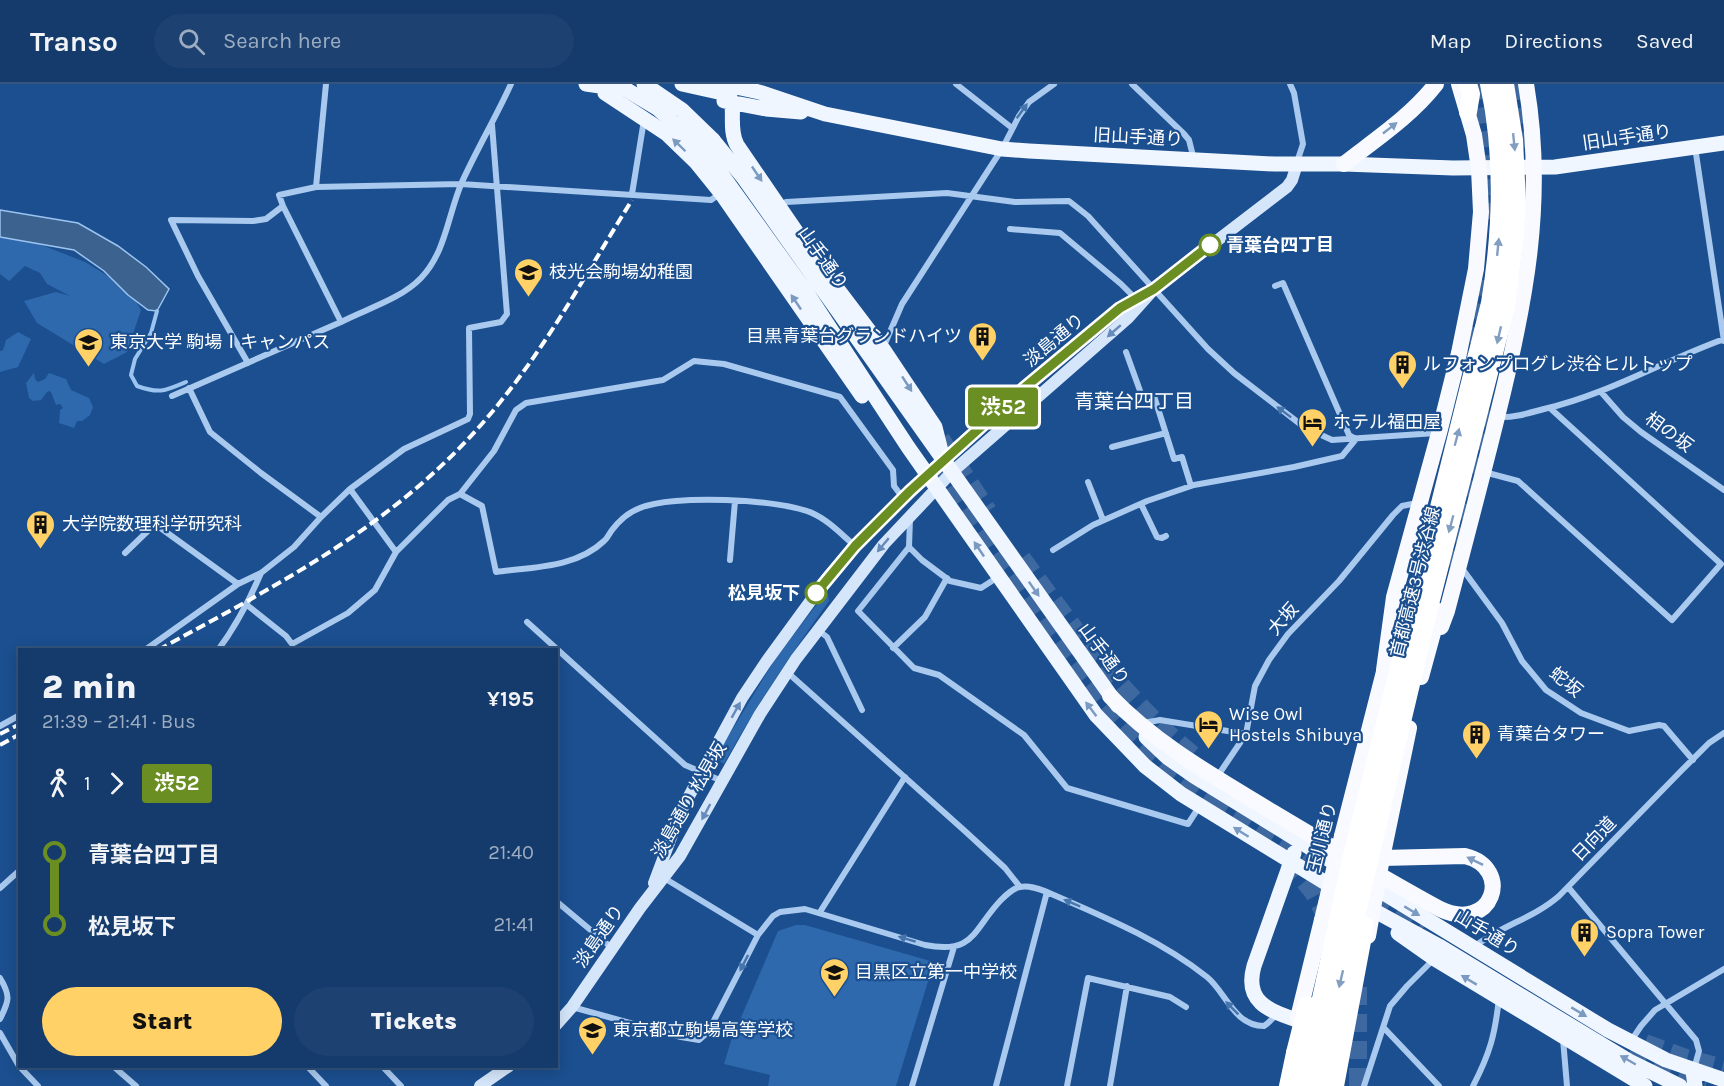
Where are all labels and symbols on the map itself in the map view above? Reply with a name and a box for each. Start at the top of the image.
one-way arrow [1016,104,1028,120]
street label: 旧山手通り [1581,120,1673,154]
one-way arrow [1383,122,1398,134]
street label: 旧山手通り [1092,124,1184,150]
one-way arrow [1509,132,1519,151]
one-way arrow [673,139,687,153]
one-way arrow [751,166,763,182]
street label: 山手通り [793,222,853,294]
marker: 青葉台四丁目 [1199,234,1221,256]
place label: 青葉台四丁目 [1226,234,1334,256]
one-way arrow [1493,237,1503,256]
school or university icon: 枝光会駒場幼稚園 [512,256,544,298]
place label: 枝光会駒場幼稚園 [549,261,693,283]
one-way arrow [790,294,802,310]
street label: 淡島通り [1019,308,1089,372]
building icon: 目黒青葉台グランドハイツ [967,320,999,362]
one-way arrow [1106,324,1122,337]
place label: 目黒青葉台グランドハイツ [746,325,962,347]
school or university icon: 東京大学 駒場Ⅰキャンパス [73,326,105,368]
one-way arrow [1494,326,1503,345]
place label: 東京大学 駒場Ⅰキャンパス [110,331,330,353]
building icon: ルフォンプログレ渋谷ヒルトップ [1386,348,1418,390]
place label: ルフォンプログレ渋谷ヒルトップ [1423,353,1692,375]
one-way arrow [901,376,912,393]
line badge: 渋52 [968,388,1038,426]
district label: 青葉台四丁目 [1074,390,1194,413]
one-way arrow [1276,406,1292,418]
hotel icon: ホテル福田屋 [1296,406,1328,448]
street label: 相の坂 [1641,407,1697,457]
place label: ホテル福田屋 [1333,411,1441,433]
one-way arrow [1452,428,1462,446]
street label: 首都高速3号渋谷線 [1386,504,1444,660]
building icon: 大学院数理科学研究科 [25,508,57,550]
place label: 大学院数理科学研究科 [62,513,242,535]
one-way arrow [1446,515,1455,533]
one-way arrow [877,537,890,552]
one-way arrow [974,541,985,557]
one-way arrow [1028,580,1040,596]
place label: 松見坂下 [728,582,800,604]
marker: 松見坂下 [805,582,827,604]
street label: 大坂 [1263,598,1303,640]
street label: 山手通り [1074,618,1134,690]
street label: 蛇坂 [1545,662,1587,702]
one-way arrow [731,701,741,718]
one-way arrow [1086,701,1098,716]
place label: Wise Owl Hostels Shibuya [1229,703,1362,746]
hotel icon: Wise Owl Hostels Shibuya [1192,708,1224,750]
building icon: 青葉台タワー [1460,718,1492,760]
place label: 青葉台タワー [1497,723,1605,745]
street label: 淡島通り 松見坂 [647,738,731,862]
street label: 玉川通り [1303,799,1341,875]
one-way arrow [701,804,711,821]
street label: 日向道 [1567,812,1621,866]
one-way arrow [1233,826,1249,837]
one-way arrow [1467,856,1484,866]
one-way arrow [1063,898,1081,907]
street label: 淡島通り [569,900,629,972]
one-way arrow [1404,905,1420,916]
street label: 山手通り [1450,905,1524,961]
building icon: Sopra Tower [1569,916,1601,958]
place label: Sopra Tower [1606,921,1705,943]
one-way arrow [898,934,916,943]
one-way arrow [739,954,749,971]
school or university icon: 目黒区立第一中学校 [818,956,850,998]
place label: 目黒区立第一中学校 [855,961,1017,983]
one-way arrow [1335,970,1345,988]
one-way arrow [1461,974,1477,985]
one-way arrow [1226,1002,1240,1016]
one-way arrow [1571,1007,1587,1018]
school or university icon: 東京都立駒場高等学校 [576,1014,608,1056]
place label: 東京都立駒場高等学校 [613,1019,793,1041]
one-way arrow [1619,1055,1636,1065]

